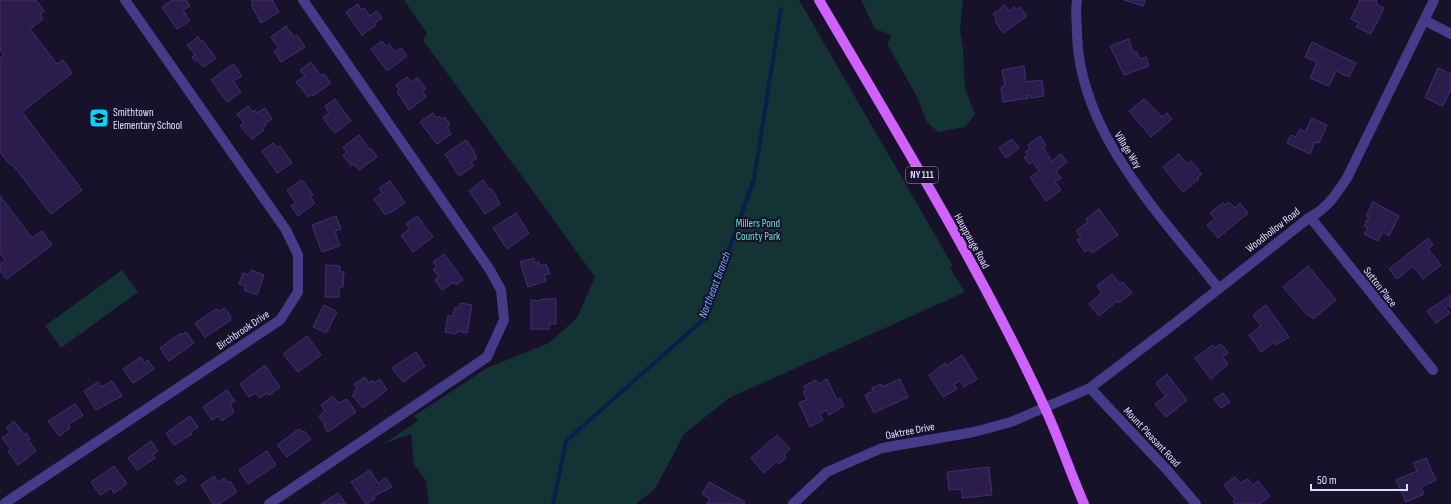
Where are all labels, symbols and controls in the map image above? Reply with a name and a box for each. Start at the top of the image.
place label: Smithtown Elementary School [113,106,182,132]
school or university icon: Smithtown Elementary School [88,107,110,129]
street label: Village Way [1112,129,1145,172]
road number: NY 111 [906,167,938,183]
street label: Woodhollow Road [1243,205,1303,255]
street label: Hauppauge Road [951,211,993,271]
park label: Millers Pond County Park [736,217,781,243]
water label: Northeast Branch [695,249,735,321]
street label: Sutton Place [1361,265,1399,309]
street label: Birchbrook Drive [214,308,272,352]
street label: Mount Pleasant Road [1121,404,1183,470]
street label: Oaktree Drive [884,420,936,442]
scale bar [1311,466,1407,492]
text: 50 m [1317,473,1337,488]

